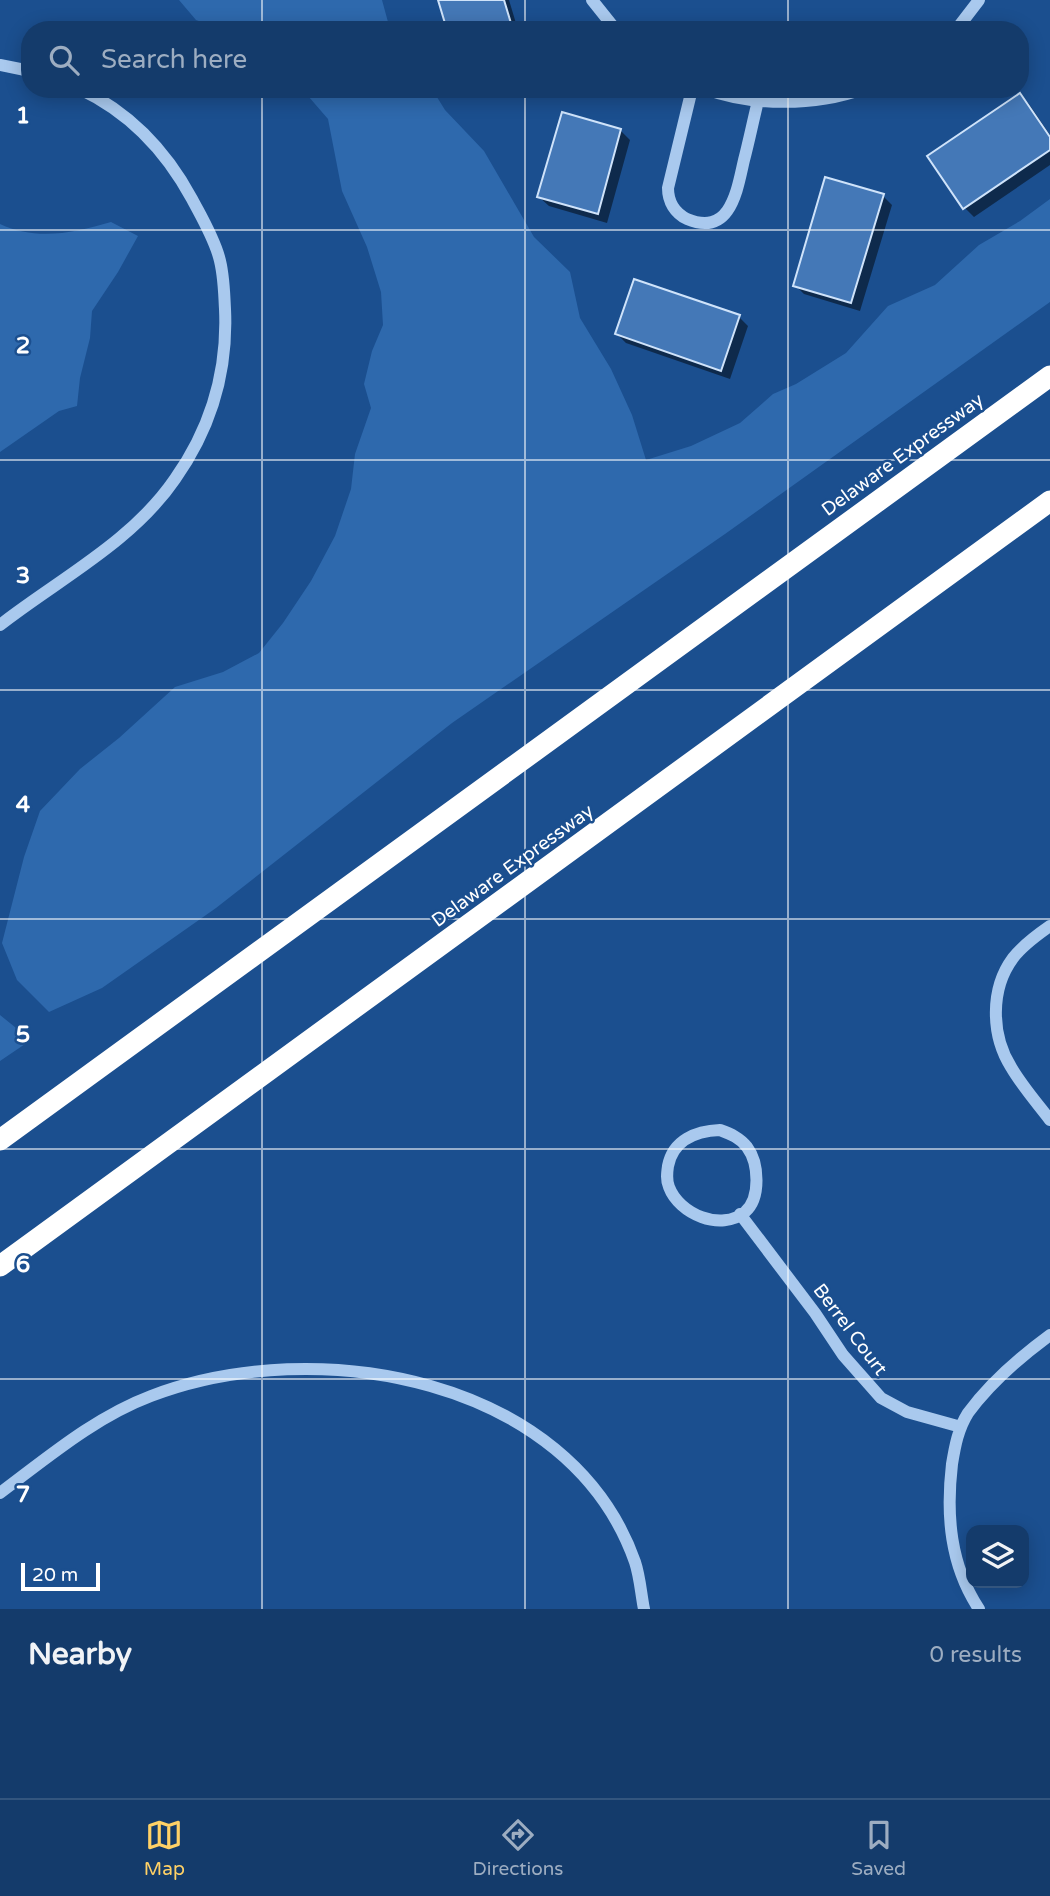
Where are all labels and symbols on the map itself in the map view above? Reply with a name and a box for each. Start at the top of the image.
text: 1 [16,102,30,130]
text: 2 [16,332,30,360]
street label: Delaware Expressway [818,389,988,521]
text: 3 [16,562,30,590]
text: 4 [16,791,31,819]
street label: Delaware Expressway [428,800,598,932]
text: 5 [16,1021,30,1049]
text: 6 [16,1251,30,1279]
street label: Berrel Court [809,1279,892,1380]
text: 7 [16,1481,30,1509]
scale bar [21,1560,100,1592]

